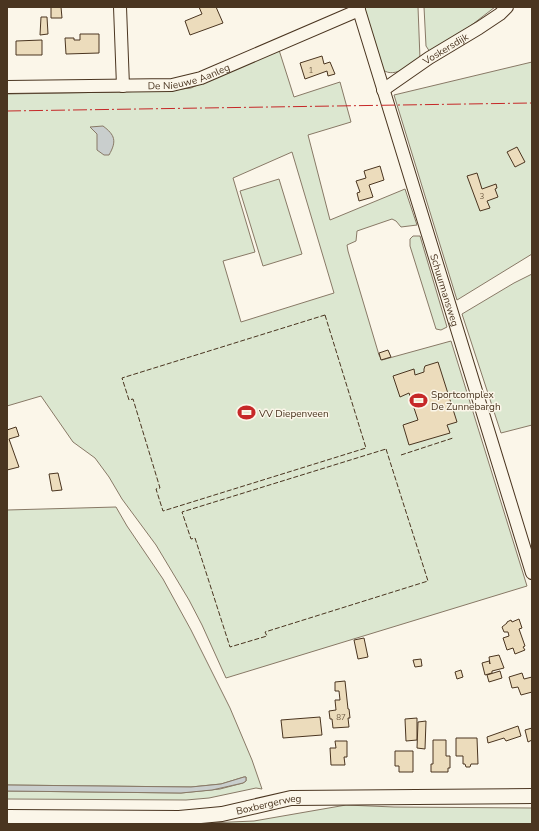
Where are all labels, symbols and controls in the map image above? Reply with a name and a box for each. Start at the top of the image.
street label: Voskersdijk [419,30,472,69]
street label: De Nieuwe Aanleg [148,60,232,93]
house number: 1 [309,65,314,76]
house number: 3 [480,191,485,202]
street label: Schuurmansweg [426,252,462,328]
place label: Sportcomplex De Zunnebargh [431,388,501,414]
sports icon: Sportcomplex De Zunnebargh [408,390,428,410]
sports icon: VV Diepenveen [236,403,256,423]
place label: VV Diepenveen [258,407,329,421]
house number: 87 [336,712,346,723]
street label: Boxbergerweg [235,792,302,819]

